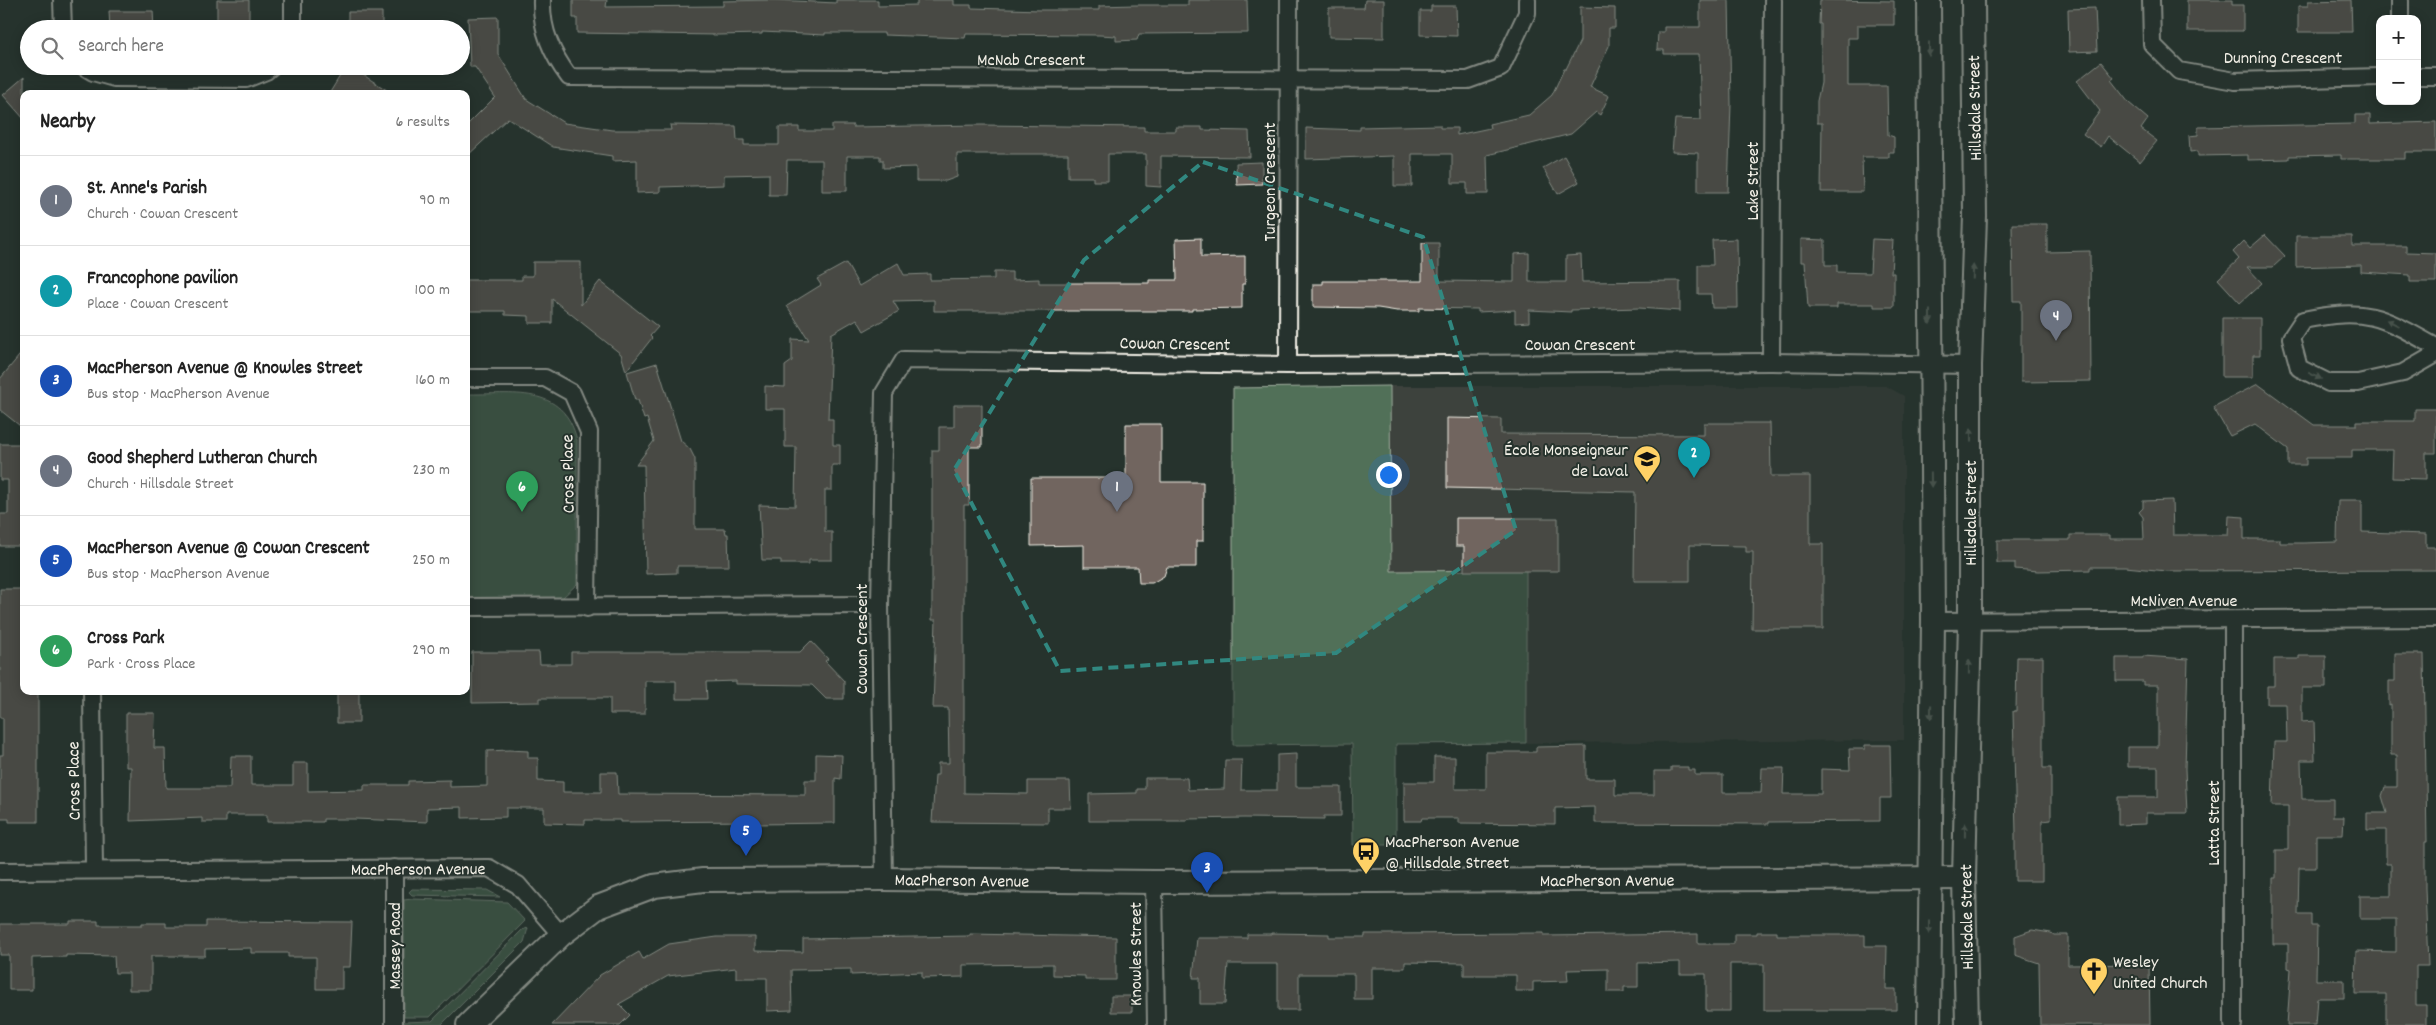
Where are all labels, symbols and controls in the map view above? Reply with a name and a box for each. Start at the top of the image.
map controls [2376,15,2421,105]
button: + [2376,15,2421,60]
search box [20,20,470,75]
icon: search [38,34,66,62]
text: Search here [78,34,164,61]
one-way arrow [1925,41,1933,57]
street label: Dunning Crescent [2224,47,2343,72]
street label: McNab Crescent [977,49,1085,74]
street label: Hillsdale Street [1963,55,1990,161]
button: − [2376,60,2421,105]
text: Nearby [40,108,95,138]
text: 6 results [395,111,450,134]
street label: Turgeon Crescent [1259,122,1284,242]
street label: Lake Street [1742,141,1767,220]
text: St. Anne's Parish [87,176,207,203]
text: 1 [54,189,58,212]
text: 90 m [419,189,450,212]
text: Church · Cowan Crescent [87,203,238,226]
one-way arrow [1969,264,1977,280]
text: Francophone pavilion [87,266,238,293]
text: 2 [53,279,60,302]
text: 100 m [414,279,450,302]
text: Place · Cowan Crescent [87,293,228,316]
pin: 4 [2040,300,2072,341]
one-way arrow [1926,310,1934,326]
one-way arrow [2386,319,2401,328]
street label: Cowan Crescent [1119,332,1231,359]
street label: Cowan Crescent [1525,334,1636,359]
text: MacPherson Avenue @ Knowles Street [87,356,363,383]
text: 3 [52,369,60,392]
text: 160 m [415,369,450,392]
one-way arrow [2308,372,2322,380]
text: Bus stop · MacPherson Avenue [87,383,270,406]
one-way arrow [1966,426,1974,442]
street label: Cross Place [556,434,583,514]
pin: 2 [1678,437,1710,478]
place label: École Monseigneur de Laval [1504,439,1629,485]
school or university icon: École Monseigneur de Laval [1632,444,1662,483]
text: Good Shepherd Lutheran Church [87,446,317,473]
text: 4 [53,459,59,482]
text: 230 m [413,459,450,482]
street label: Hillsdale Street [1960,460,1985,566]
your location [1376,462,1402,488]
pin: 6 [506,471,538,512]
pin: 1 [1101,471,1133,512]
one-way arrow [1927,472,1935,488]
text: Church · Hillsdale Street [87,473,234,496]
text: MacPherson Avenue @ Cowan Crescent [87,536,370,563]
text: 5 [52,549,60,572]
text: 250 m [412,549,450,572]
text: Bus stop · MacPherson Avenue [87,563,270,586]
street label: Cowan Crescent [851,583,876,694]
street label: McNiven Avenue [2130,590,2238,615]
text: Cross Park [87,626,165,653]
text: 6 [52,639,60,662]
text: 290 m [412,639,450,662]
text: Park · Cross Place [87,653,195,676]
one-way arrow [1965,659,1973,675]
one-way arrow [1927,705,1935,721]
street label: Cross Place [62,741,89,821]
street label: Latta Street [2203,780,2228,866]
pin: 5 [730,815,762,856]
one-way arrow [1961,821,1969,837]
place label: MacPherson Avenue @ Hillsdale Street [1385,831,1520,877]
bus stop icon: MacPherson Avenue @ Hillsdale Street [1351,836,1381,875]
pin: 3 [1191,852,1223,893]
street label: MacPherson Avenue [351,858,485,884]
street label: Hillsdale Street [1955,864,1982,970]
street label: MacPherson Avenue [895,869,1030,896]
street label: MacPherson Avenue [1540,869,1674,895]
street label: Massey Road [384,902,409,990]
street label: Knowles Street [1125,902,1150,1006]
one-way arrow [1925,919,1933,935]
place label: Wesley United Church [2113,951,2207,997]
church icon: Wesley United Church [2079,956,2109,995]

